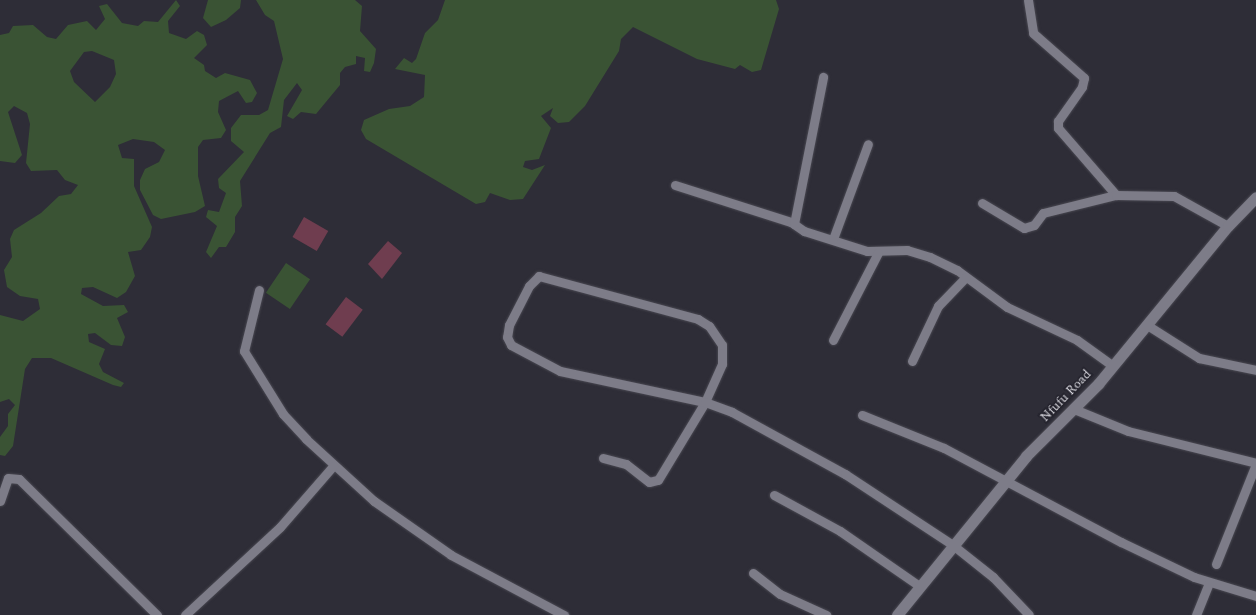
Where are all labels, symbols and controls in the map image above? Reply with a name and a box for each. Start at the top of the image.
street label: Nfufu Road [1037,367,1095,425]

